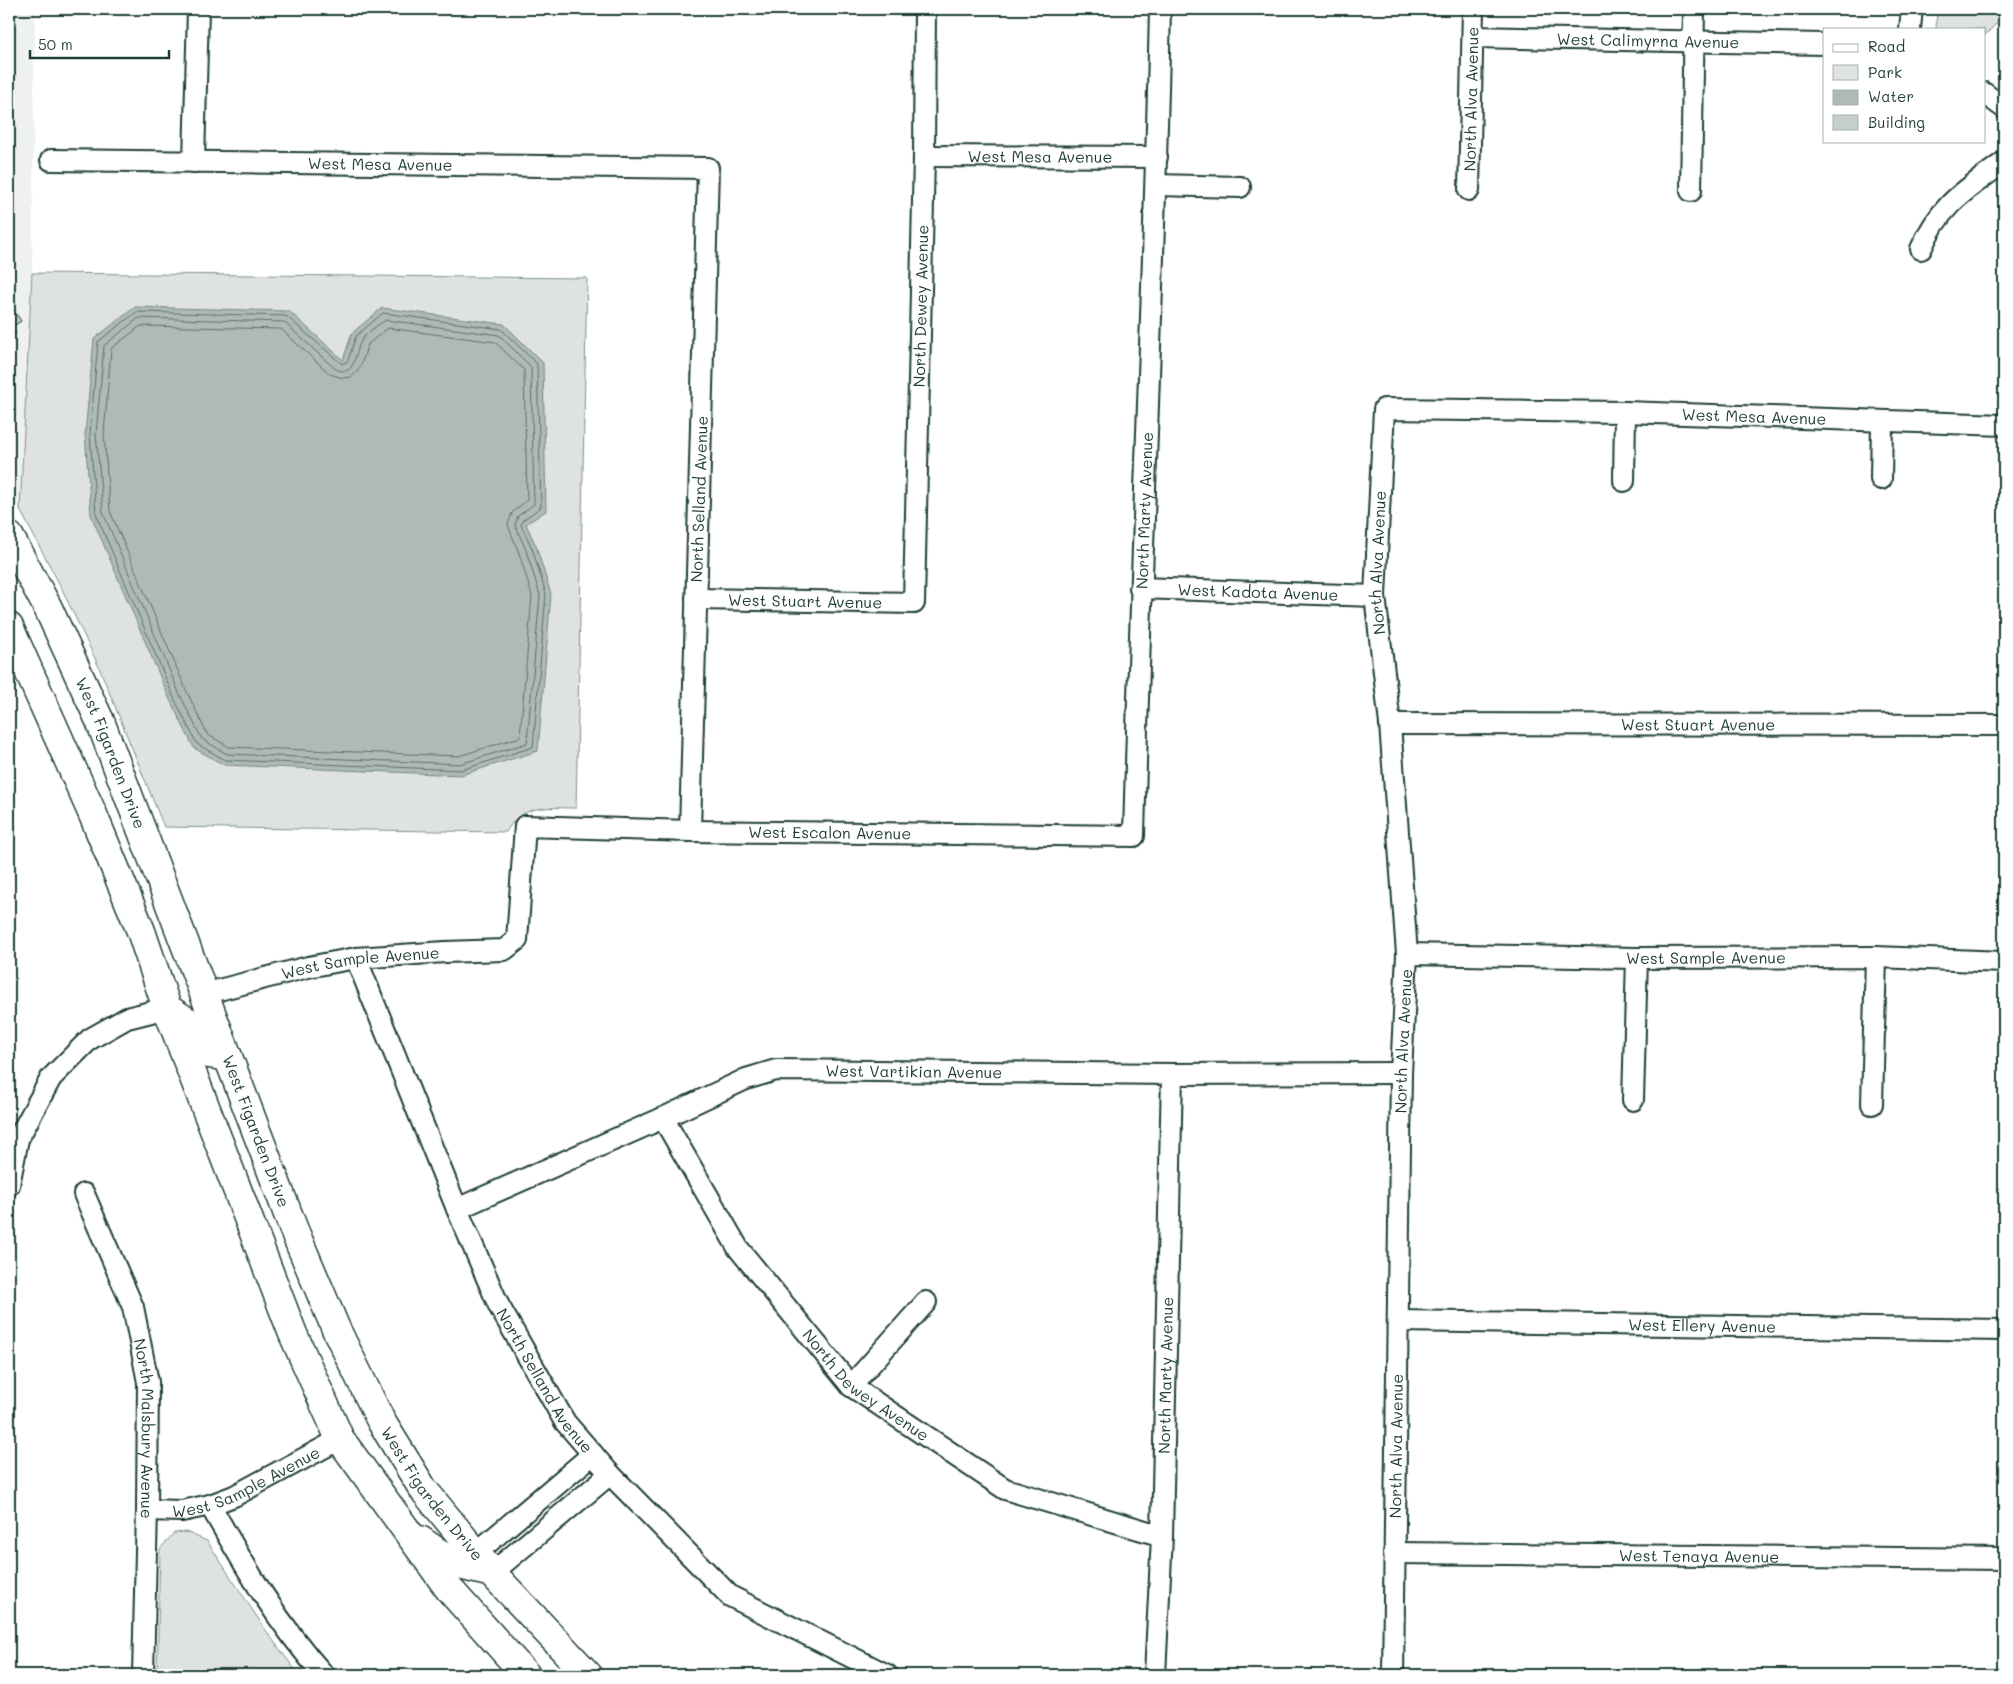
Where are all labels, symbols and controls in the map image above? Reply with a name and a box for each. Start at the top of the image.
street label: North Alva Avenue [1458,26,1483,172]
scale bar [30,28,169,60]
street label: West Calimyrna Avenue [1556,28,1740,52]
legend [1823,28,1986,142]
text: 50 m [38,34,73,54]
text: Road [1868,36,1905,56]
text: Park [1868,62,1902,82]
text: Water [1868,86,1914,106]
text: Building [1868,112,1925,132]
street label: West Mesa Avenue [968,145,1112,167]
street label: West Mesa Avenue [307,152,453,175]
street label: North Dewey Avenue [908,225,932,388]
street label: West Mesa Avenue [1681,403,1827,429]
street label: North Selland Avenue [685,415,712,583]
street label: North Marty Avenue [1131,431,1157,589]
street label: North Alva Avenue [1364,490,1390,636]
street label: West Kadota Avenue [1177,578,1339,605]
street label: West Stuart Avenue [728,589,882,612]
street label: West Figarden Drive [71,674,151,832]
street label: West Stuart Avenue [1621,713,1775,735]
street label: West Escalon Avenue [748,821,911,843]
street label: West Sample Avenue [279,941,440,984]
street label: West Sample Avenue [1626,946,1786,968]
street label: North Alva Avenue [1389,968,1416,1114]
street label: West Figarden Drive [218,1052,295,1210]
street label: West Vartikian Avenue [825,1059,1002,1082]
street label: North Marty Avenue [1153,1296,1177,1454]
street label: North Selland Avenue [492,1304,598,1457]
street label: West Ellery Avenue [1628,1313,1776,1337]
street label: North Dewey Avenue [798,1324,934,1445]
street label: North Malsbury Avenue [130,1337,159,1519]
street label: North Alva Avenue [1384,1374,1407,1518]
street label: West Figarden Drive [377,1422,489,1565]
street label: West Sample Avenue [172,1441,323,1521]
street label: West Tenaya Avenue [1619,1544,1779,1567]

